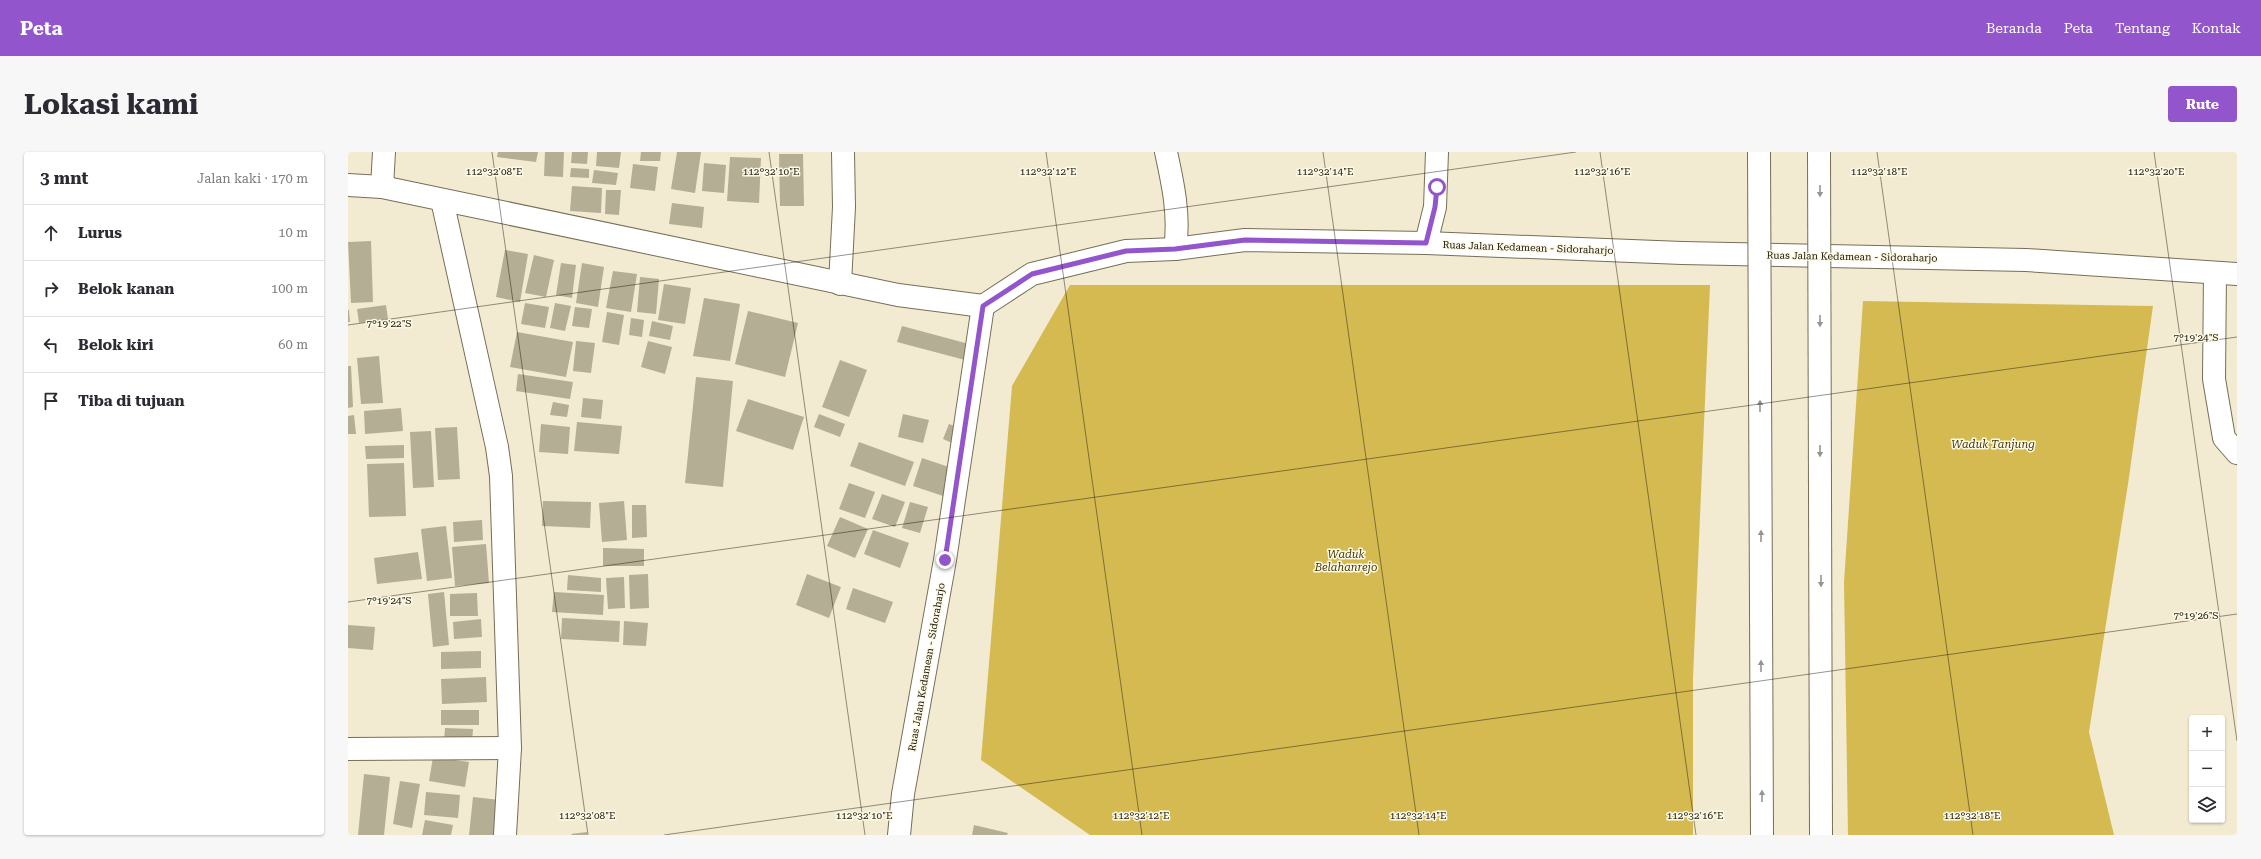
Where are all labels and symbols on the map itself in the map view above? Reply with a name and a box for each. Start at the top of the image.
text: 112°32'08"E [466,166,522,177]
text: 112°32'10"E [743,166,799,177]
text: 112°32'12"E [1020,166,1076,177]
text: 112°32'14"E [1297,166,1353,177]
text: 112°32'16"E [1574,166,1630,177]
text: 112°32'18"E [1851,166,1907,177]
text: 112°32'20"E [2128,166,2184,177]
route start [1428,178,1446,196]
one-way arrow [1817,185,1823,198]
street label: Ruas Jalan Kedamean - Sidoraharjo [1442,239,1614,256]
street label: Ruas Jalan Kedamean - Sidoraharjo [1766,250,1938,263]
one-way arrow [1817,315,1823,328]
text: 7°19'22"S [366,318,412,329]
text: 7°19'24"S [2173,332,2219,343]
one-way arrow [1757,399,1763,412]
water label: Waduk Tanjung [1951,438,2035,451]
one-way arrow [1817,445,1823,458]
one-way arrow [1758,529,1764,542]
water label: Waduk Belahanrejo [1314,548,1377,574]
route end [936,551,954,569]
one-way arrow [1818,575,1824,588]
street label: Ruas Jalan Kedamean - Sidoraharjo [906,582,947,752]
text: 7°19'24"S [366,595,412,606]
text: 7°19'26"S [2173,610,2219,621]
one-way arrow [1758,659,1764,672]
one-way arrow [1759,789,1765,802]
text: 112°32'08"E [559,810,615,821]
text: 112°32'10"E [836,810,892,821]
text: 112°32'12"E [1113,810,1169,821]
text: 112°32'14"E [1390,810,1446,821]
text: 112°32'16"E [1667,810,1723,821]
text: 112°32'18"E [1944,810,2000,821]

